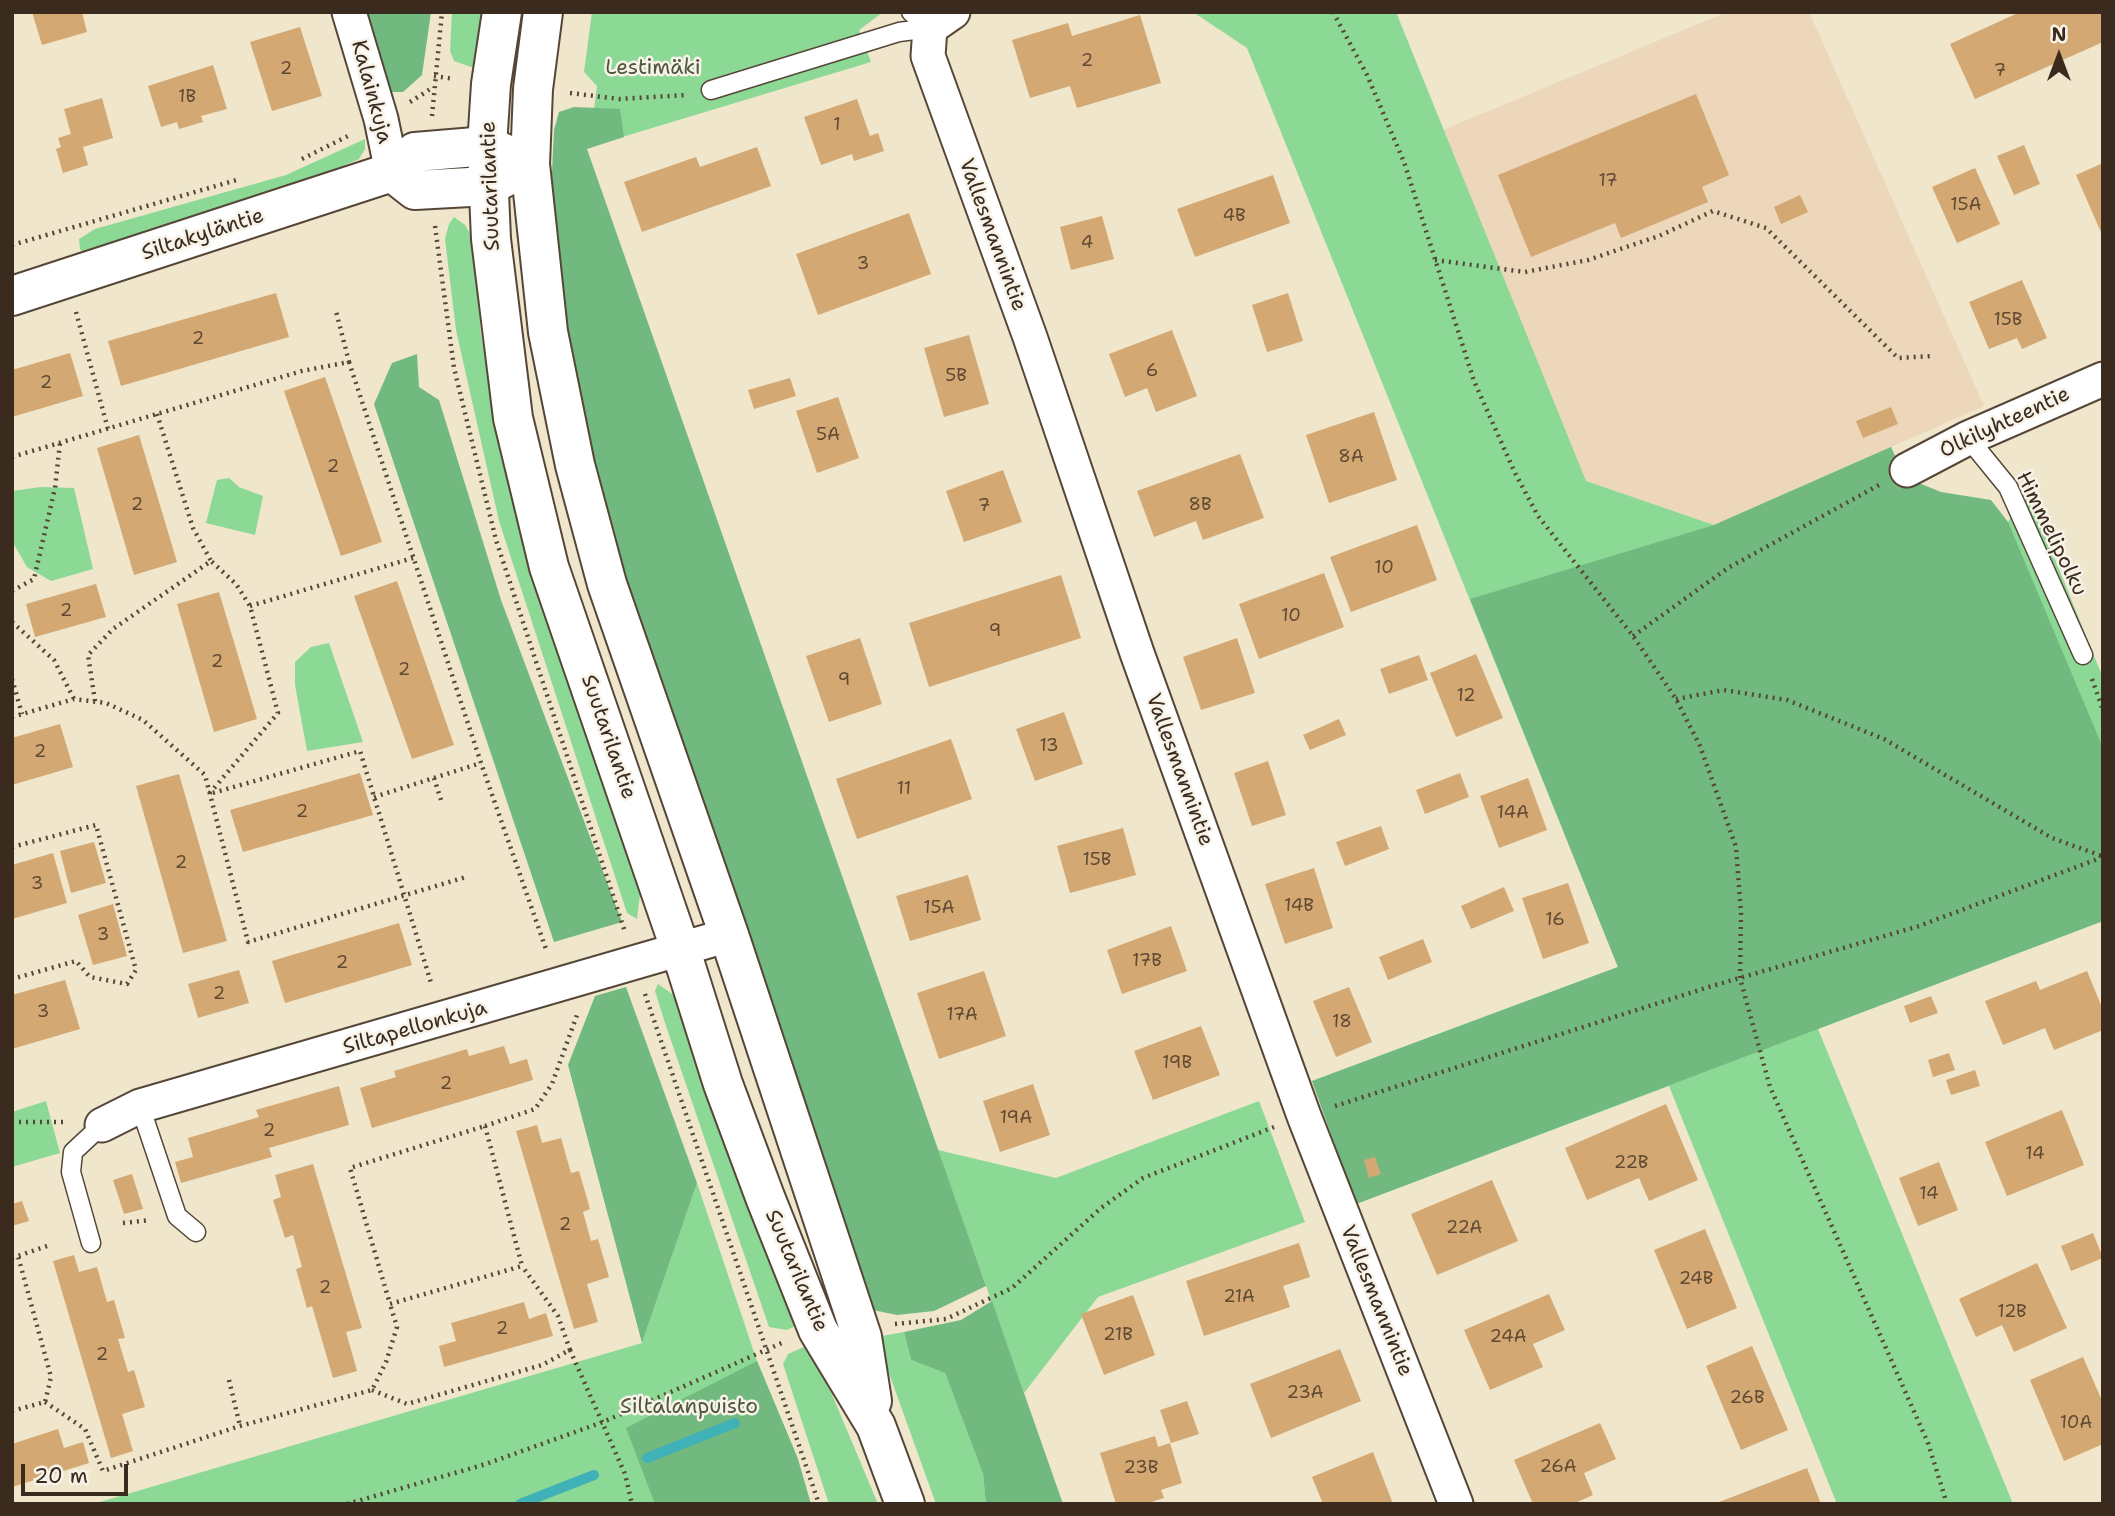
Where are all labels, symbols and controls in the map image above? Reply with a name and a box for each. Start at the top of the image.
north arrow [2024,21,2094,91]
text: N [2051,22,2067,47]
street label: Kalainkuja [345,38,397,146]
house number: 2 [1081,50,1093,72]
park label: Lestimäki [605,56,701,82]
house number: 2 [280,58,292,80]
house number: 7 [1994,60,2006,82]
house number: 1B [178,86,196,108]
house number: 1 [833,114,841,136]
street label: Suutarilantie [476,121,506,251]
street label: Vallesmannintie [953,155,1031,315]
house number: 17 [1598,170,1618,192]
house number: 15A [1950,194,1982,216]
street label: Siltakyläntie [139,203,267,267]
house number: 4B [1222,205,1246,227]
house number: 4 [1081,232,1093,254]
house number: 3 [857,253,869,275]
house number: 15B [1994,309,2022,331]
house number: 2 [192,328,204,350]
house number: 6 [1146,360,1158,382]
house number: 5B [945,365,967,387]
house number: 2 [40,372,52,394]
street label: Olkilyhteentie [1936,382,2074,464]
house number: 5A [816,424,840,446]
house number: 8A [1338,446,1364,468]
house number: 2 [327,456,339,478]
street label: Himmelipolku [2010,468,2092,600]
house number: 2 [131,494,143,516]
house number: 8B [1188,494,1212,516]
house number: 7 [978,495,990,517]
house number: 10 [1374,557,1394,579]
house number: 2 [60,600,72,622]
house number: 10 [1281,605,1301,627]
house number: 9 [989,620,1001,642]
house number: 2 [211,651,223,673]
house number: 2 [398,659,410,681]
house number: 9 [838,669,850,691]
street label: Suutarilantie [575,672,641,802]
house number: 12 [1456,685,1476,707]
street label: Vallesmannintie [1140,690,1218,850]
house number: 13 [1039,735,1059,757]
house number: 2 [34,741,46,763]
house number: 11 [897,778,911,800]
house number: 2 [296,801,308,823]
house number: 14A [1497,802,1529,824]
house number: 15B [1083,849,1111,871]
house number: 2 [175,852,187,874]
house number: 3 [31,873,43,895]
house number: 14B [1284,895,1314,917]
house number: 15A [923,897,955,919]
house number: 16 [1545,909,1565,931]
house number: 3 [97,924,109,946]
house number: 17B [1132,950,1162,972]
house number: 2 [336,952,348,974]
house number: 2 [213,983,225,1005]
street label: Siltapellonkuja [340,995,490,1061]
house number: 3 [37,1001,49,1023]
house number: 17A [946,1004,978,1026]
house number: 18 [1332,1011,1352,1033]
house number: 19B [1162,1052,1192,1074]
house number: 2 [440,1073,452,1095]
house number: 19A [1000,1107,1032,1129]
house number: 2 [263,1120,275,1142]
house number: 14 [2025,1143,2045,1165]
house number: 22B [1614,1152,1648,1174]
house number: 14 [1919,1183,1939,1205]
street label: Suutarilantie [759,1206,833,1336]
house number: 2 [559,1214,571,1236]
house number: 22A [1446,1217,1482,1239]
street label: Vallesmannintie [1334,1222,1418,1380]
house number: 24B [1679,1268,1713,1290]
house number: 2 [319,1277,331,1299]
house number: 21A [1223,1286,1255,1308]
house number: 12B [1997,1301,2027,1323]
house number: 2 [496,1318,508,1340]
house number: 21B [1103,1324,1133,1346]
house number: 24A [1489,1326,1527,1348]
house number: 2 [96,1344,108,1366]
house number: 23A [1287,1382,1323,1404]
house number: 26B [1729,1387,1765,1409]
park label: Siltalanpuisto [620,1395,758,1421]
house number: 10A [2060,1412,2092,1434]
scale bar [24,1450,131,1494]
house number: 26A [1539,1456,1577,1478]
house number: 23B [1124,1457,1158,1479]
text: 20 m [34,1462,88,1490]

